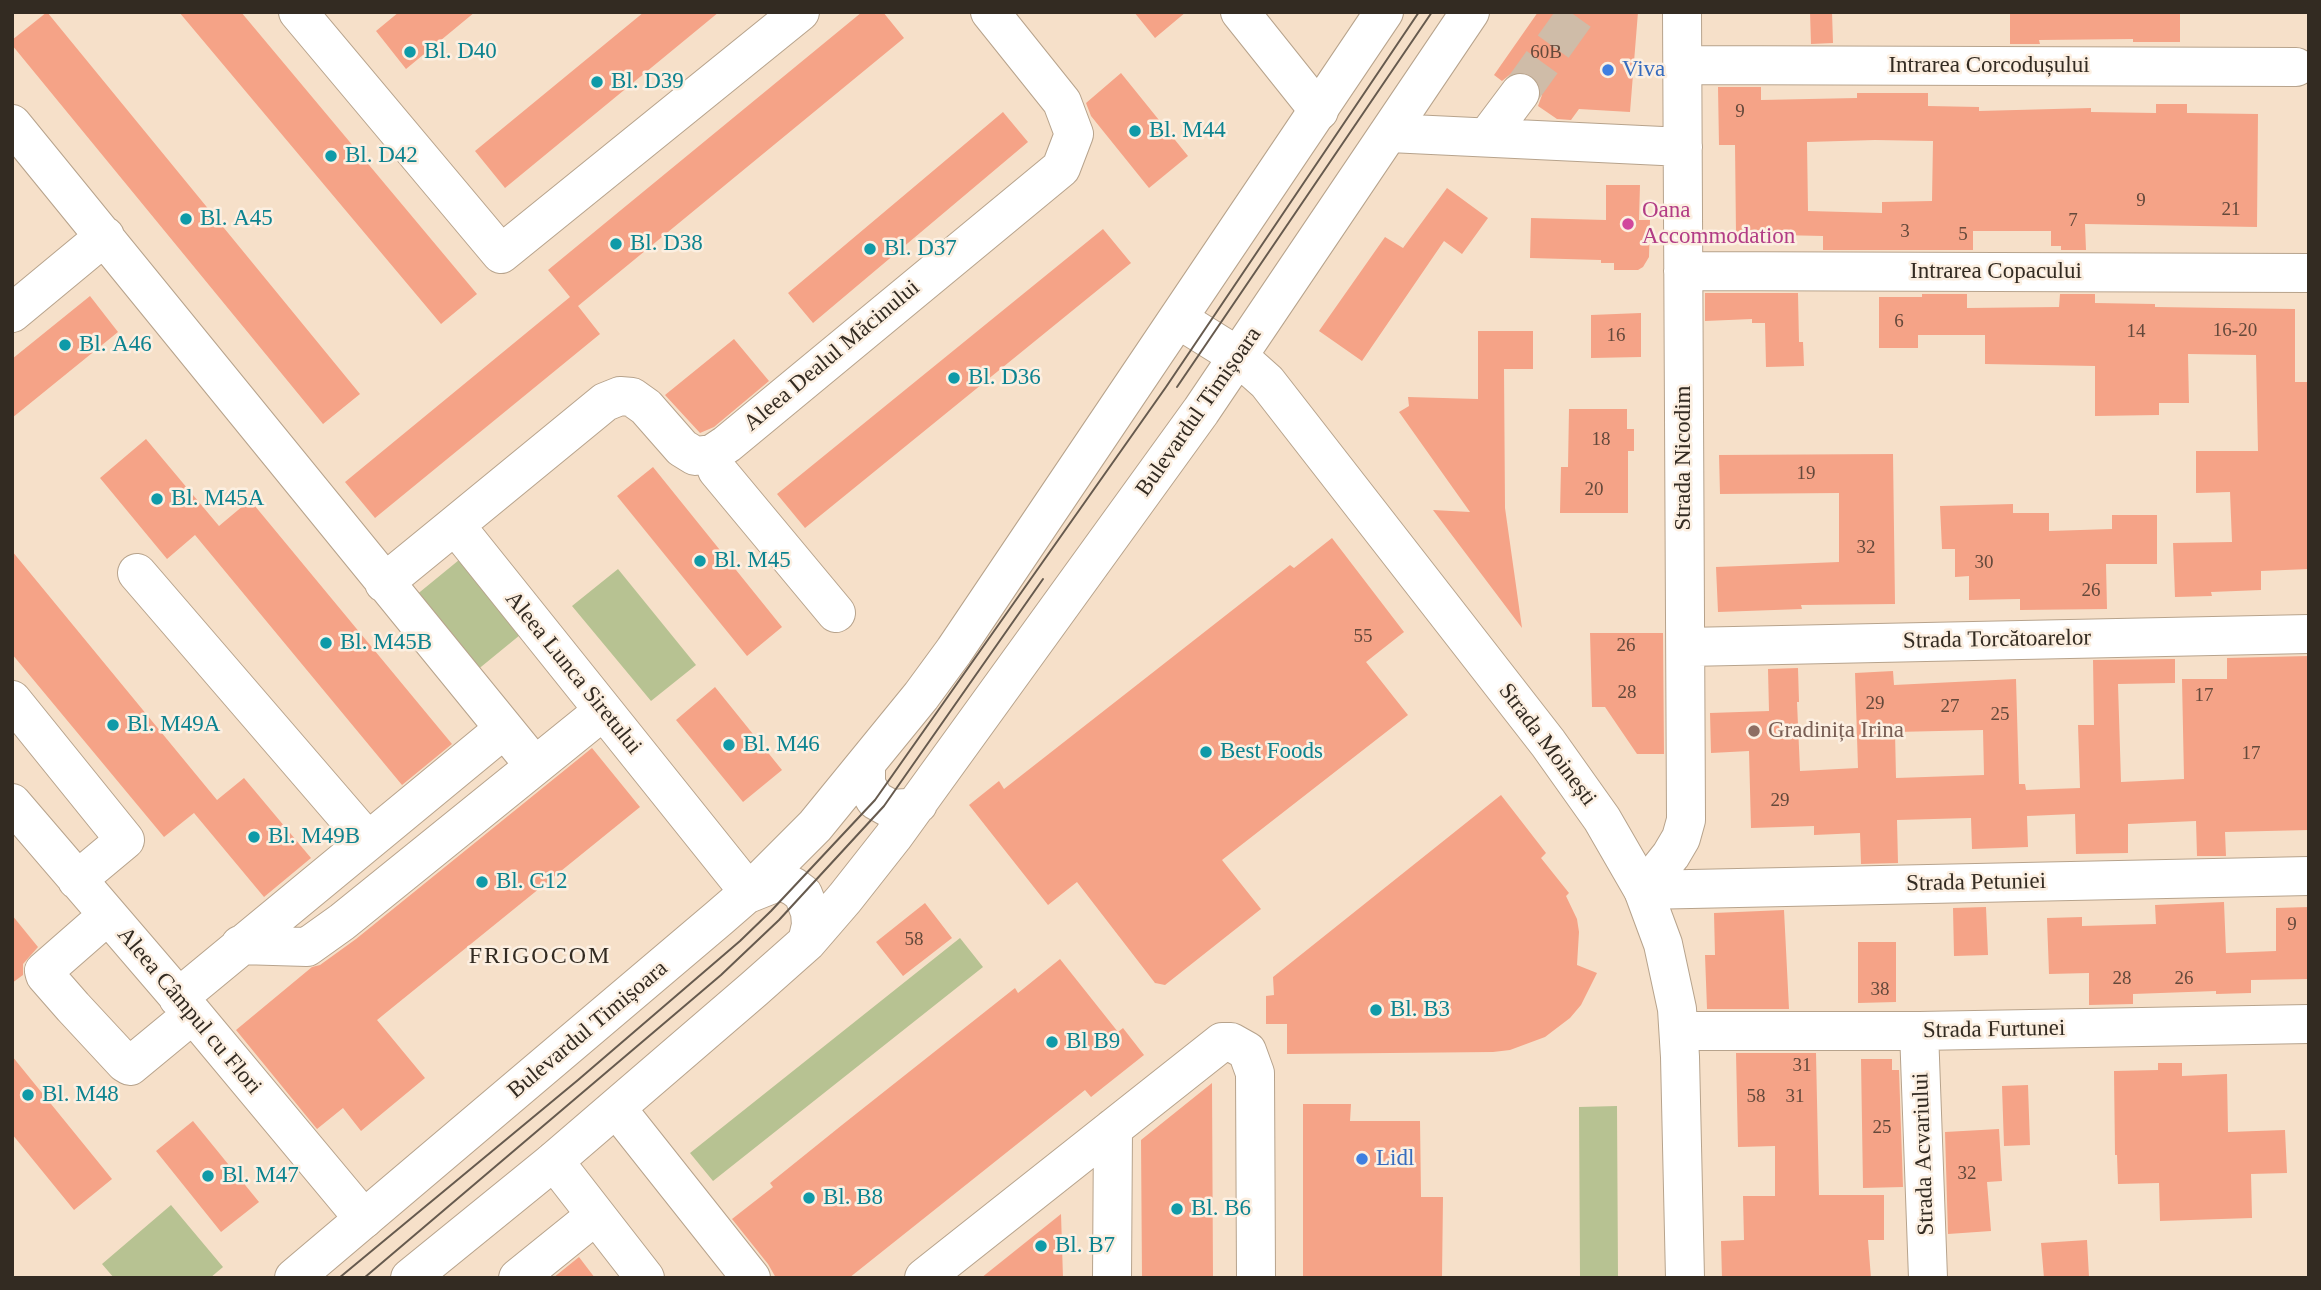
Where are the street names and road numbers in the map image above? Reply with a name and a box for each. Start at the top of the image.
street label: Intrarea Corcodușului [1888,52,2090,80]
street label: Intrarea Copacului [1910,258,2082,286]
street label: Aleea Dealul Măcinului [738,274,926,438]
street label: Bulevardul Timișoara [1130,322,1268,502]
street label: Strada Nicodim [1670,386,1698,530]
street label: Aleea Lunca Siretului [499,586,647,760]
street label: Strada Torcătoarelor [1903,625,2091,655]
street label: Strada Moinești [1492,678,1602,812]
street label: Strada Petuniei [1906,868,2046,898]
street label: Aleea Câmpul cu Flori [111,922,267,1100]
street label: Bulevardul Timișoara [502,955,674,1105]
street label: Strada Furtunei [1923,1015,2065,1045]
street label: Strada Acvariului [1907,1072,1941,1236]

